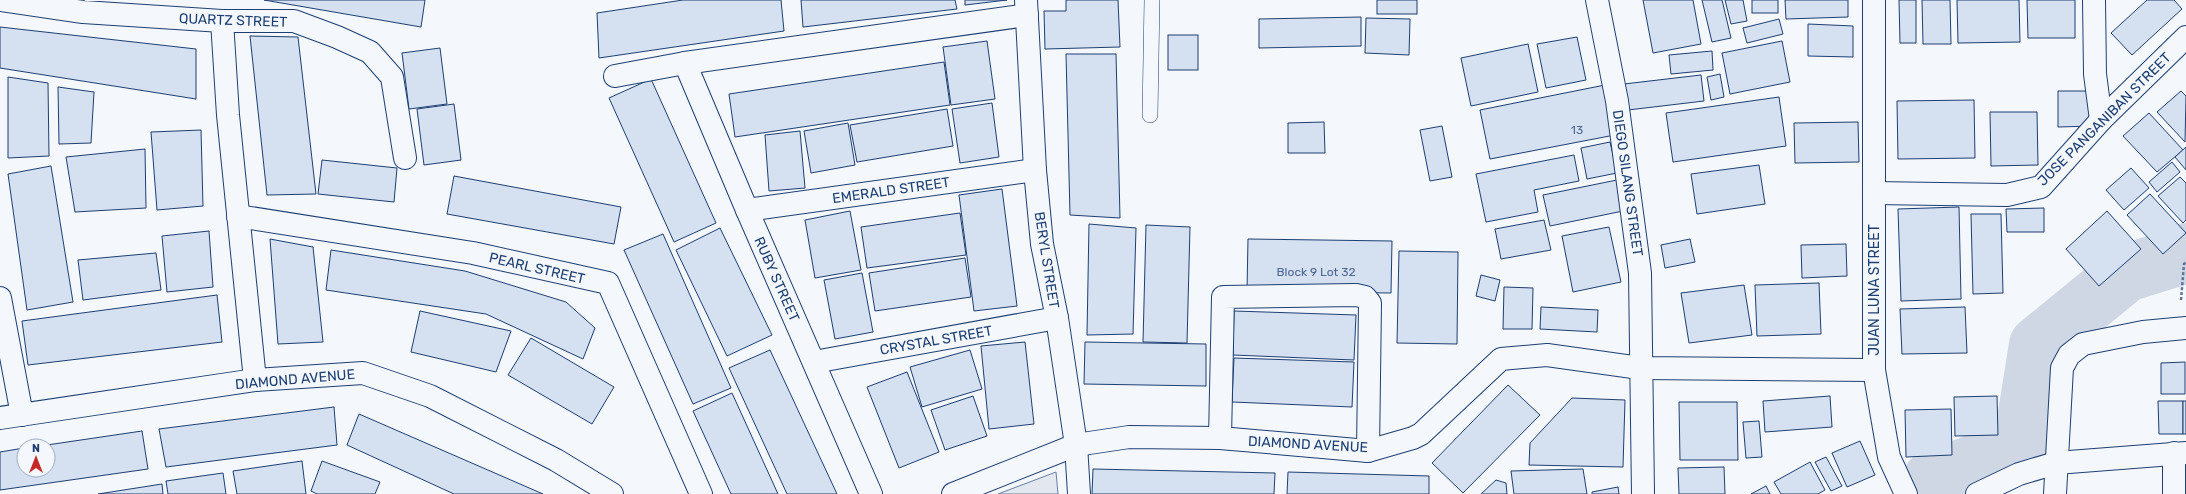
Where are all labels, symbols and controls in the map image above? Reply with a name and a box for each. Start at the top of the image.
street label: QUARTZ STREET [179,10,287,31]
street label: JOSE PANGANIBAN STREET [2034,49,2175,190]
street label: DIEGO SILANG STREET [1609,109,1646,257]
house number: 13 [1571,123,1583,137]
street label: EMERALD STREET [831,174,951,207]
street label: BERYL STREET [1030,211,1063,310]
street label: JUAN LUNA STREET [1866,224,1883,356]
street label: RUBY STREET [750,234,803,324]
street label: PEARL STREET [487,249,587,288]
house number: Block 9 Lot 32 [1277,265,1355,279]
street label: CRYSTAL STREET [879,322,994,359]
street label: DIAMOND AVENUE [234,366,356,393]
street label: DIAMOND AVENUE [1247,433,1368,456]
north arrow [16,438,56,478]
text: N [32,442,40,455]

